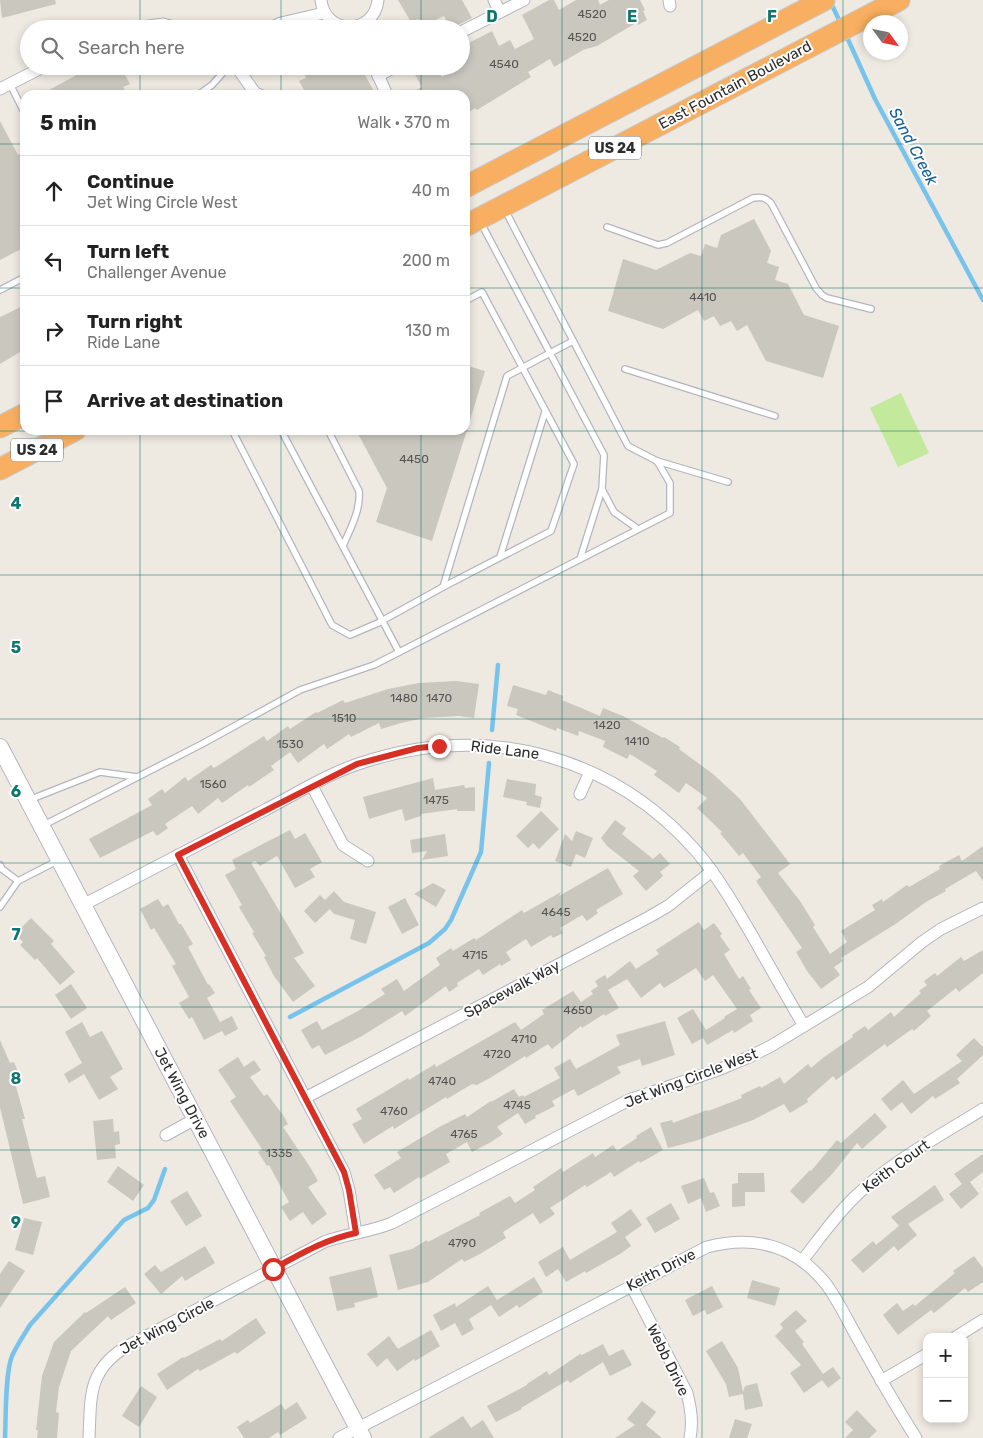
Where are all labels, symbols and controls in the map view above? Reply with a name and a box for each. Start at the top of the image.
text: D [486,7,498,26]
house number: 4520 [577,7,607,21]
text: E [627,7,637,26]
text: F [767,7,777,26]
north arrow [863,15,908,60]
search box [20,20,470,75]
house number: 4520 [567,30,597,44]
icon: search [38,34,66,62]
text: Search here [78,36,185,59]
street label: East Fountain Boulevard [656,37,814,133]
house number: 4540 [489,57,519,71]
water label: Sand Creek [885,104,942,189]
text: 5 min [40,110,97,135]
text: Walk · 370 m [357,113,450,132]
road number: US 24 [589,136,641,160]
text: Continue [87,170,174,193]
icon: ahead [40,177,68,205]
text: 40 m [412,181,450,200]
text: Jet Wing Circle West [87,193,237,212]
text: Turn left [87,240,169,263]
icon: left [40,247,68,275]
text: 200 m [402,251,450,270]
text: Challenger Avenue [87,263,226,282]
house number: 4410 [689,290,717,304]
text: Turn right [87,310,182,333]
icon: right [40,317,68,345]
text: 130 m [405,321,450,340]
text: Ride Lane [87,333,160,352]
icon: arrive [40,387,68,415]
text: Arrive at destination [87,389,283,412]
road number: US 24 [11,438,63,462]
house number: 4450 [399,452,429,466]
text: 4 [11,494,22,513]
text: 5 [11,638,21,657]
house number: 1480 [390,691,418,705]
house number: 1470 [426,691,452,705]
house number: 1510 [332,711,356,725]
house number: 1420 [593,718,621,732]
house number: 1410 [624,734,650,748]
route end [428,735,451,758]
house number: 1530 [276,737,304,751]
street label: Ride Lane [470,737,540,763]
house number: 1560 [199,777,227,791]
text: 6 [11,782,21,801]
house number: 1475 [423,793,449,807]
house number: 4645 [541,905,571,919]
text: 7 [11,925,21,944]
house number: 4715 [462,948,488,962]
street label: Spacewalk Way [461,956,563,1022]
house number: 4650 [563,1003,593,1017]
house number: 4710 [511,1032,537,1046]
street label: Jet Wing Drive [150,1044,214,1142]
street label: Jet Wing Circle West [622,1044,760,1112]
house number: 4720 [483,1047,511,1061]
text: 8 [11,1069,22,1088]
house number: 4740 [428,1074,456,1088]
house number: 4745 [503,1098,531,1112]
house number: 4760 [380,1104,408,1118]
house number: 4765 [450,1127,478,1141]
street label: Keith Court [859,1136,933,1196]
house number: 1335 [266,1146,292,1160]
text: 9 [11,1213,21,1232]
house number: 4790 [448,1236,476,1250]
street label: Keith Drive [623,1245,699,1295]
route start [262,1258,285,1281]
street label: Jet Wing Circle [117,1294,217,1358]
street label: Webb Drive [643,1321,693,1399]
map controls [923,1333,968,1423]
button: + [923,1333,968,1378]
button: − [923,1378,968,1423]

